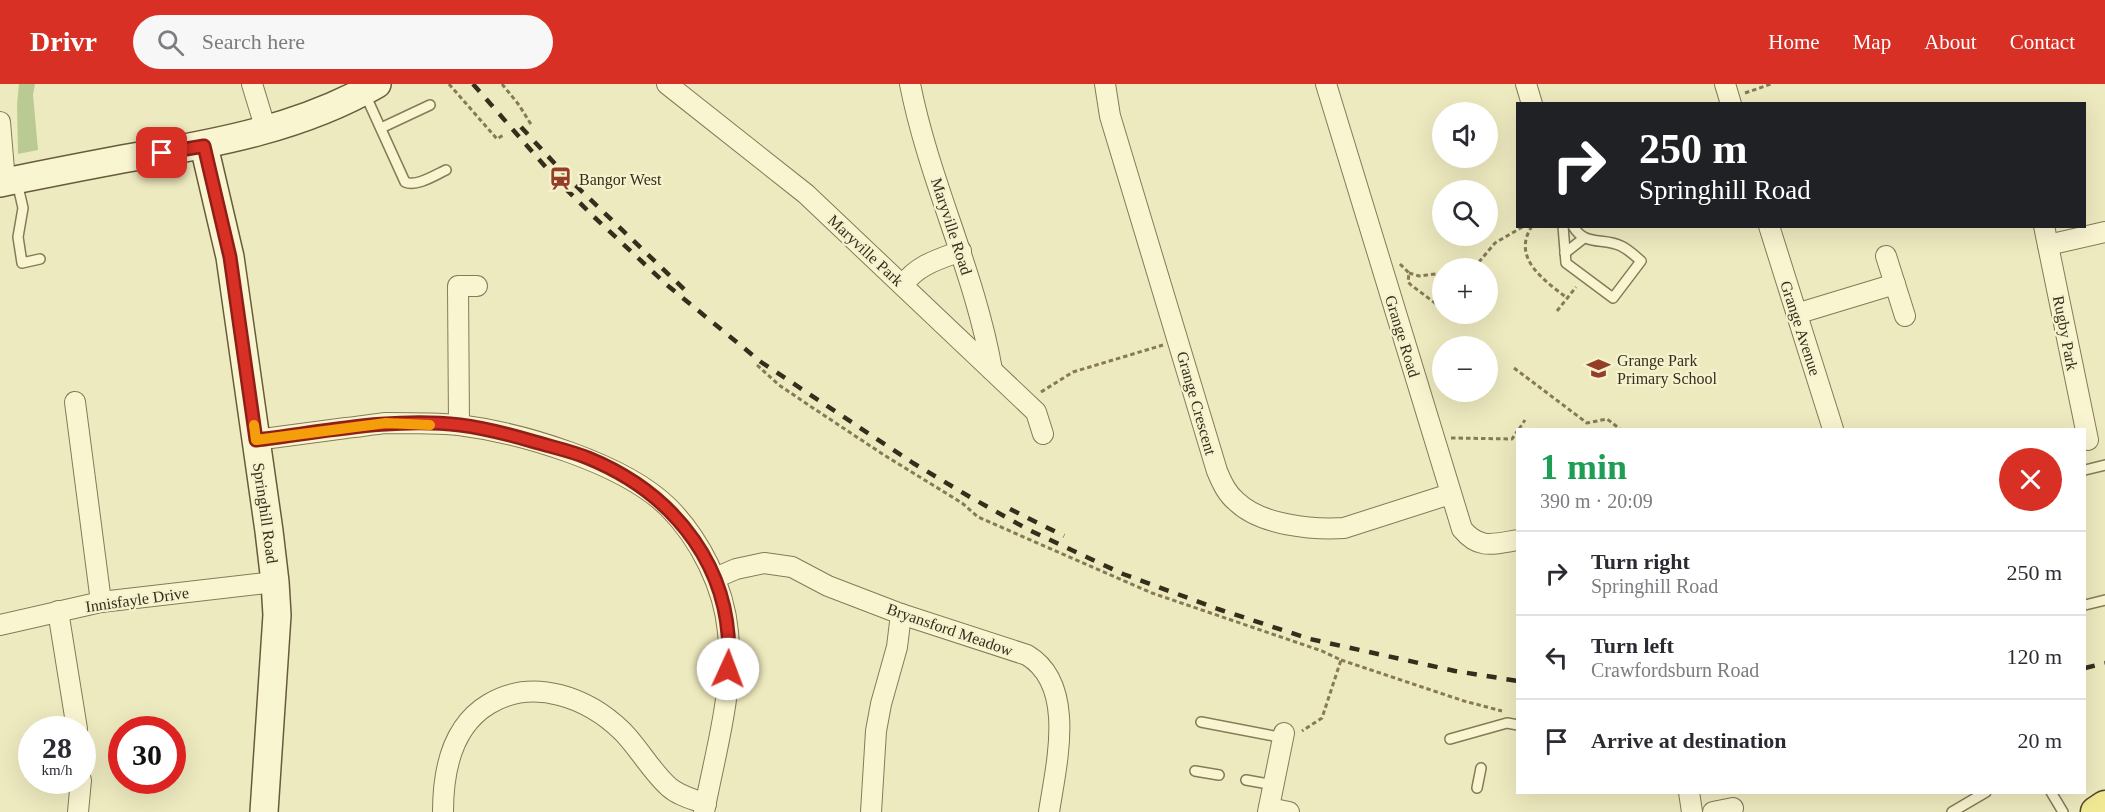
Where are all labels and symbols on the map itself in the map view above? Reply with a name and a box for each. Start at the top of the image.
pin [136,127,187,178]
station icon: Bangor West [548,166,574,192]
place label: Bangor West [579,171,662,189]
street label: Maryville Road [927,176,975,277]
street label: Maryville Park [824,211,907,290]
street label: Grange Avenue [1776,279,1824,378]
street label: Grange Road [1381,293,1423,379]
street label: Rugby Park [2049,294,2081,372]
street label: Grange Crescent [1173,349,1220,458]
place label: Grange Park Primary School [1617,352,1718,388]
school or university icon: Grange Park Primary School [1586,356,1612,382]
street label: Springhill Road [249,461,281,565]
street label: Innisfayle Drive [84,584,190,616]
street label: Bryansford Meadow [884,600,1015,660]
position arrow [696,637,760,701]
speed limit sign: 30 [108,716,186,794]

